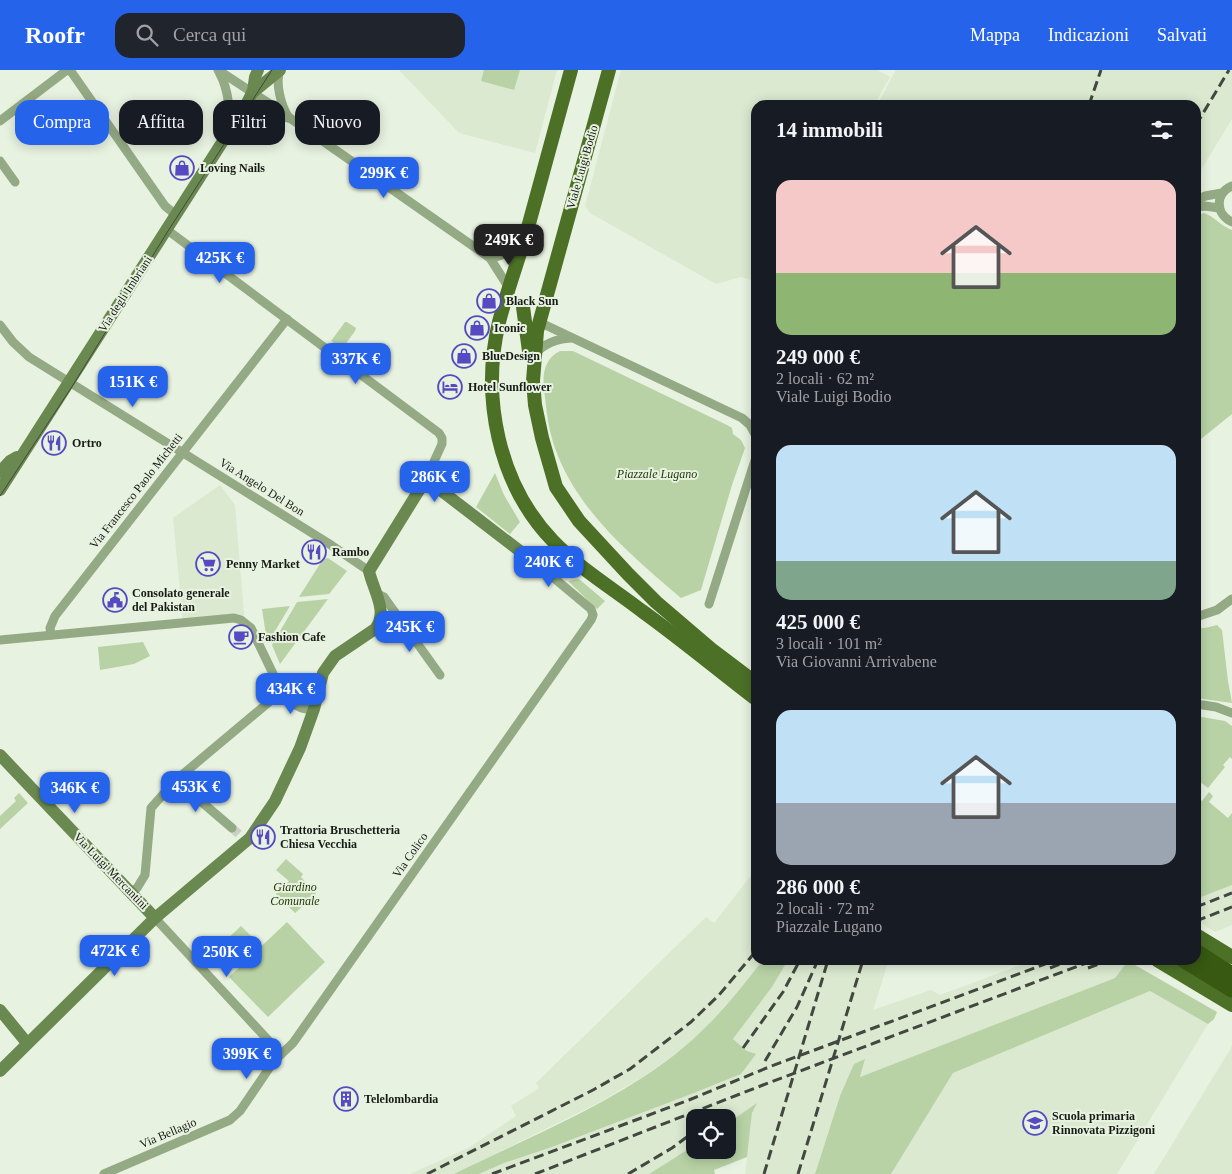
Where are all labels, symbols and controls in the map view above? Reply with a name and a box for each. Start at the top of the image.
search box [115,13,465,58]
icon: search [133,21,161,49]
text: Roofr [25,22,85,48]
text: Cerca qui [173,24,246,45]
text: Mappa [970,25,1020,45]
text: Indicazioni [1048,25,1129,45]
text: Salvati [1157,25,1207,45]
chip: Compra [15,100,109,145]
chip: Affitta [119,100,203,145]
chip: Filtri [213,100,285,145]
chip: Nuovo [295,100,380,145]
icon: filters [1148,116,1176,144]
text: 14 immobili [776,118,883,142]
street label: Viale Luigi Bodio [563,123,601,211]
shop icon: Loving Nails [169,155,195,181]
pin: 299K € [343,156,425,199]
place label: Loving Nails [200,161,265,175]
text: 299K € [360,164,408,181]
icon: home [931,212,1021,302]
pin: 249K € [468,224,550,266]
text: 249K € [485,231,533,248]
pin: 425K € [179,242,261,284]
text: 425K € [196,249,244,266]
street label: Via degli Imbriani [95,253,155,335]
shop icon: Black Sun [476,288,502,314]
place label: Black Sun [506,294,559,308]
shop icon: Iconic [464,315,490,341]
place label: Iconic [494,321,526,335]
pin: 337K € [315,342,397,385]
shop icon: BlueDesign [451,343,477,369]
text: 249 000 € [776,345,860,369]
place label: BlueDesign [482,349,540,363]
text: 337K € [332,350,380,367]
pin: 151K € [92,366,174,408]
text: 2 locali · 62 m² [776,370,874,387]
text: 151K € [109,373,157,390]
hotel icon: Hotel Sunflower [437,374,463,400]
place label: Hotel Sunflower [468,380,552,394]
text: Viale Luigi Bodio [776,388,891,405]
restaurant icon: Ortro [41,430,67,456]
street label: Via Francesco Paolo Michetti [87,430,186,551]
place label: Ortro [72,436,102,450]
street label: Via Angelo Del Bon [217,455,307,519]
pin: 286K € [394,460,476,503]
park label: Piazzale Lugano [616,467,697,481]
text: 286K € [411,468,459,485]
icon: home [931,477,1021,567]
restaurant icon: Rambo [301,539,327,565]
place label: Rambo [332,545,369,559]
pin: 240K € [508,546,590,588]
supermarket icon: Penny Market [195,551,221,577]
text: 240K € [525,553,573,570]
place label: Penny Market [226,557,300,571]
place label: Consolato generale del Pakistan [132,586,230,614]
public building icon: Consolato generale del Pakistan [102,587,128,613]
pin: 245K € [369,610,451,653]
text: 425 000 € [776,610,860,634]
text: 245K € [386,618,434,635]
cafe icon: Fashion Cafe [228,624,254,650]
place label: Fashion Cafe [258,630,326,644]
text: 3 locali · 101 m² [776,635,882,652]
text: Via Giovanni Arrivabene [776,653,937,670]
pin: 434K € [250,672,332,715]
text: 434K € [267,680,315,697]
icon: home [931,742,1021,832]
pin: 453K € [155,770,237,813]
pin: 346K € [34,772,116,814]
text: 453K € [172,778,220,795]
text: 346K € [51,779,99,796]
place label: Trattoria Bruschetteria Chiesa Vecchia [280,823,400,851]
restaurant icon: Trattoria Bruschetteria Chiesa Vecchia [250,824,276,850]
street label: Via Luigi Mercantini [71,830,152,913]
street label: Via Colico [389,830,431,880]
text: 286 000 € [776,875,860,899]
park label: Giardino Comunale [270,880,320,908]
text: 2 locali · 72 m² [776,900,874,917]
text: Piazzale Lugano [776,918,882,935]
pin: 472K € [74,934,156,977]
pin: 250K € [186,936,268,978]
text: 472K € [91,942,139,959]
text: 250K € [203,943,251,960]
pin: 399K € [206,1038,288,1080]
text: 399K € [223,1045,271,1062]
building icon: Telelombardia [333,1086,359,1112]
place label: Telelombardia [364,1092,438,1106]
map controls [686,1109,736,1159]
button: locate [686,1109,736,1159]
place label: Scuola primaria Rinnovata Pizzigoni [1052,1109,1156,1137]
school or university icon: Scuola primaria Rinnovata Pizzigoni [1022,1110,1048,1136]
street label: Via Bellagio [138,1115,198,1151]

